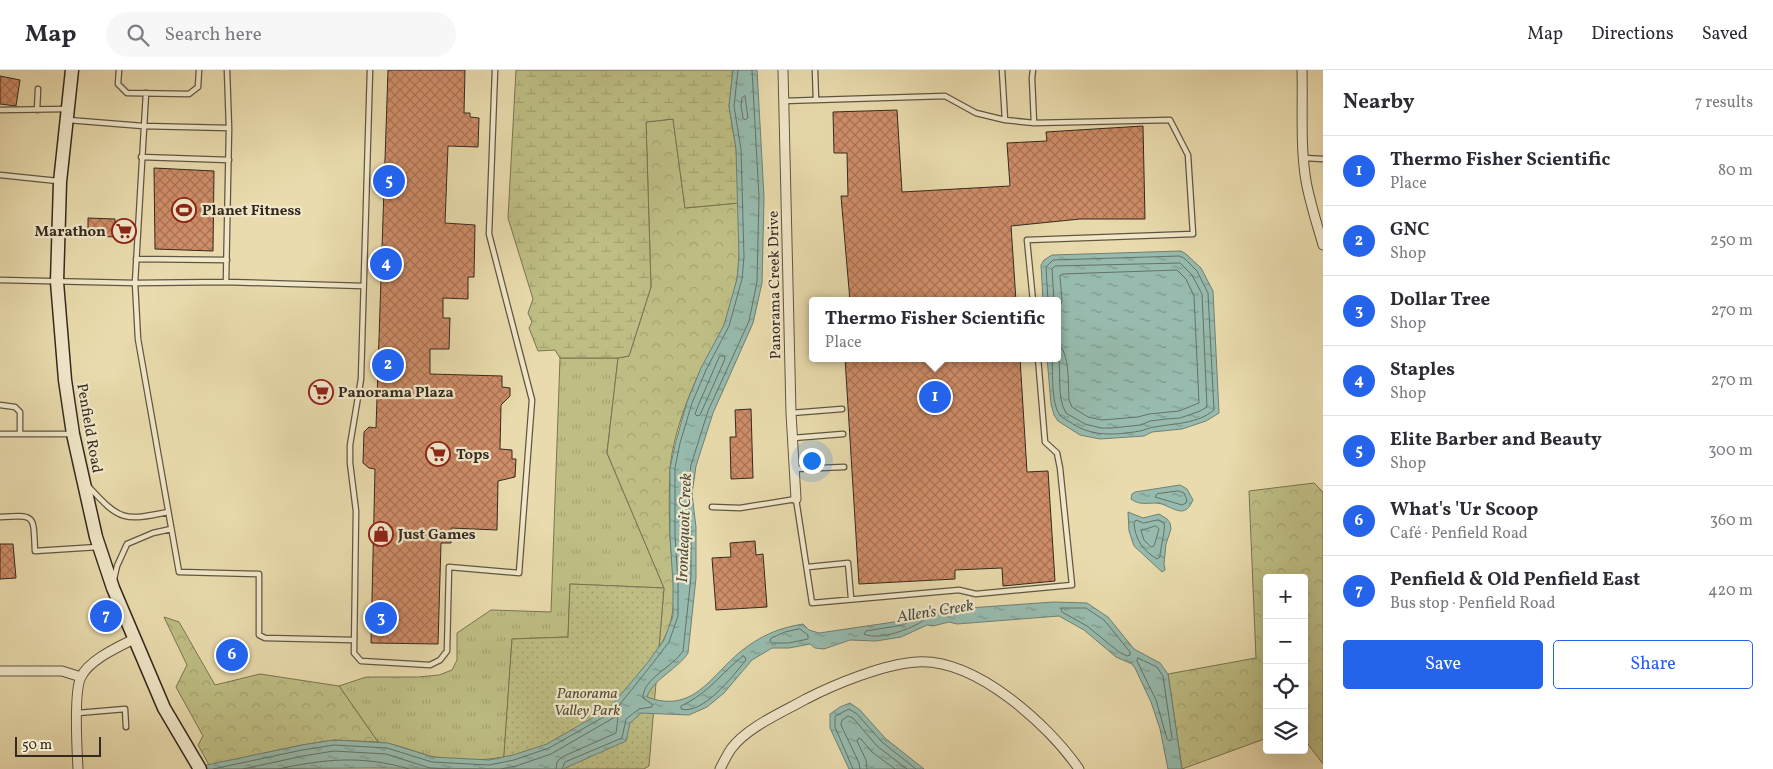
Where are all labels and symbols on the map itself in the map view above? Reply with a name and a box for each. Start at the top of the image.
pin: 5 [373,162,405,200]
sports icon: Planet Fitness [171,197,197,223]
place label: Planet Fitness [202,201,301,222]
street label: Panorama Creek Drive [764,210,787,360]
supermarket icon: Marathon [111,218,137,244]
place label: Marathon [35,222,106,243]
pin: 4 [370,245,402,283]
pin: 2 [372,346,404,384]
pin: 1 [919,378,951,416]
supermarket icon: Panorama Plaza [308,379,334,405]
street label: Penfield Road [70,382,107,475]
place label: Panorama Plaza [338,383,454,404]
supermarket icon: Tops [425,441,451,467]
place label: Tops [456,445,489,466]
your location [799,448,825,474]
water label: Irondequoit Creek [672,472,698,583]
shop icon: Just Games [368,521,394,547]
place label: Just Games [397,525,476,546]
water label: Allen's Creek [895,595,976,629]
pin: 7 [90,597,122,635]
pin: 3 [365,599,397,637]
pin: 6 [216,636,248,674]
park label: Panorama Valley Park [554,684,620,722]
scale bar [15,734,101,757]

